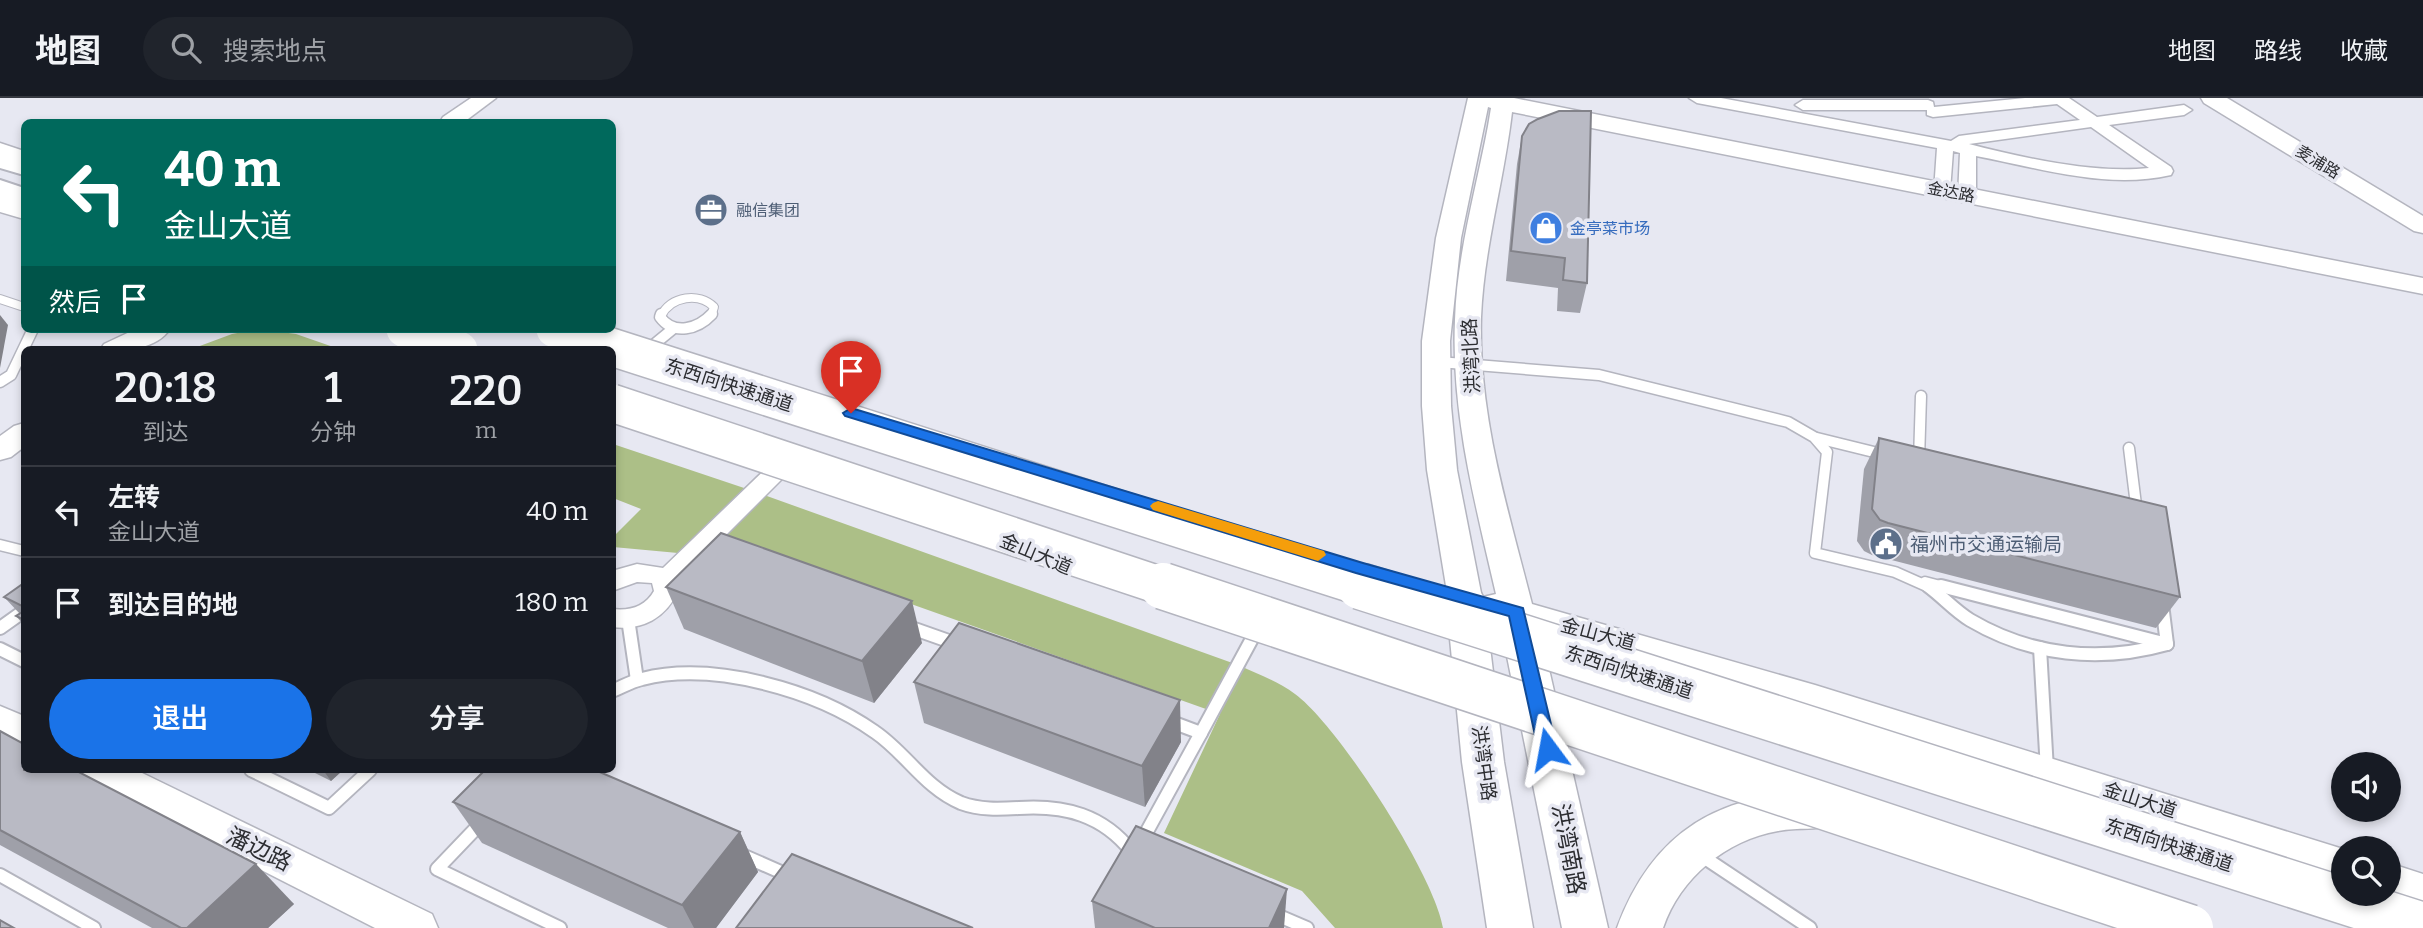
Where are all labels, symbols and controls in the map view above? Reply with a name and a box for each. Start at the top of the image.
search box [143,17,633,80]
icon: search [167,29,205,67]
text: 地图 [35,31,101,71]
text: 搜索地点 [223,36,327,67]
text: 地图 [2168,37,2216,65]
text: 路线 [2254,37,2302,65]
text: 收藏 [2340,37,2388,65]
text: 40 m [164,140,281,199]
street label: 麦浦路 [2293,141,2343,183]
icon: left [49,147,140,238]
street label: 金达路 [1926,178,1976,206]
office icon: 融信集团 [692,191,730,229]
place label: 融信集团 [736,201,800,220]
text: 金山大道 [164,207,292,245]
shop icon: 金亭菜市场 [1527,209,1565,247]
place label: 金亭菜市场 [1570,219,1650,238]
icon: arrive [115,280,153,318]
text: 然后 [49,287,101,318]
street label: 洪湾北路 [1458,317,1484,395]
pin [821,341,881,413]
icon: arrive [832,352,870,390]
street label: 东西向快速通道 [662,354,796,416]
text: 20:18 [114,363,217,413]
text: 1 [324,363,342,413]
text: 220 [449,366,523,416]
text: m [475,416,497,444]
text: 到达 [143,418,189,446]
text: 分钟 [310,418,356,446]
text: 左转 [108,482,160,513]
icon: left [49,493,87,531]
text: 40 m [526,496,588,527]
text: 金山大道 [108,518,200,546]
public building icon: 福州市交通运输局 [1867,525,1905,563]
street label: 金山大道 [997,529,1075,579]
place label: 福州市交通运输局 [1910,533,2062,556]
icon: arrive [49,584,87,622]
text: 180 m [515,587,588,618]
text: 到达目的地 [108,590,238,621]
street label: 金山大道 [1558,613,1638,655]
street label: 东西向快速通道 [1562,641,1696,703]
button: 退出 [49,679,312,759]
button: 分享 [326,679,588,759]
position arrow [1511,712,1585,786]
street label: 洪湾中路 [1467,724,1501,802]
map controls [2331,752,2401,906]
button: sound [2331,752,2401,822]
street label: 金山大道 [2100,777,2180,823]
street label: 洪湾南路 [1546,801,1592,897]
street label: 东西向快速通道 [2102,814,2236,876]
street label: 潘边路 [222,821,296,877]
button: search [2331,836,2401,906]

